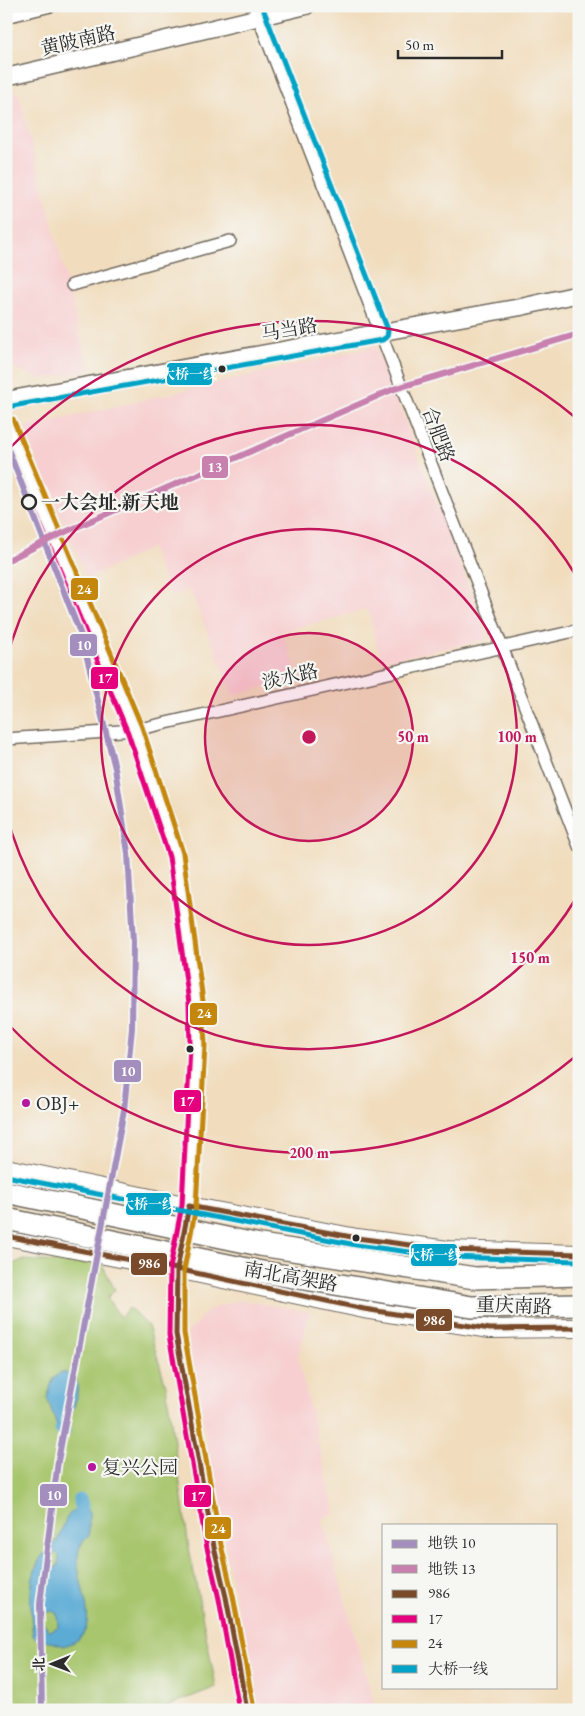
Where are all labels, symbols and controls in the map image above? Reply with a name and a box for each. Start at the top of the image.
street label: 黄陂南路 [38,20,118,61]
scale bar [398,28,501,60]
text: 50 m [405,35,434,54]
street label: 马当路 [259,312,319,347]
line badge: 大桥一线 [166,362,213,386]
unlabelled marker [217,364,227,374]
text: 大桥一线 [161,365,217,383]
street label: 合肥路 [417,403,460,465]
line badge: 13 [201,455,229,479]
text: 13 [208,458,222,476]
place label: 一大会址·新天地 [41,490,179,515]
marker: 一大会址·新天地 [21,494,37,510]
line badge: 24 [70,577,99,601]
text: 24 [77,580,92,598]
line badge: 10 [69,633,98,657]
text: 10 [77,636,92,654]
street label: 淡水路 [260,658,321,695]
line badge: 17 [90,666,119,690]
text: 17 [98,669,113,687]
text: 50 m [397,727,429,746]
text: 100 m [497,727,537,746]
centre of rings [300,728,318,746]
text: 150 m [510,948,550,967]
line badge: 24 [189,1002,218,1026]
text: 24 [197,1004,212,1022]
unlabelled marker [185,1044,195,1054]
line badge: 10 [113,1059,142,1083]
text: 10 [121,1062,136,1080]
line badge: 17 [173,1089,202,1113]
place label: OBJ+ [36,1091,79,1116]
text: 17 [180,1092,195,1110]
marker: OBJ+ [20,1097,32,1109]
text: 200 m [289,1143,329,1162]
line badge: 大桥一线 [125,1192,172,1216]
text: 大桥一线 [120,1195,176,1213]
unlabelled marker [351,1233,361,1243]
line badge: 大桥一线 [410,1243,458,1267]
text: 大桥一线 [406,1246,462,1264]
line badge: 986 [130,1252,168,1276]
text: 986 [138,1254,161,1272]
street label: 南北高架路 [242,1256,340,1297]
street label: 重庆南路 [476,1292,552,1319]
line badge: 986 [415,1308,453,1332]
text: 986 [423,1311,446,1329]
place label: 复兴公园 [102,1455,178,1480]
marker: 复兴公园 [86,1461,98,1473]
line badge: 10 [39,1483,68,1507]
line badge: 17 [183,1484,212,1508]
text: 10 [47,1486,62,1504]
text: 17 [191,1487,206,1505]
line badge: 24 [204,1516,232,1540]
text: 24 [211,1519,226,1537]
legend [382,1524,558,1688]
text: 地铁 10 [428,1533,475,1552]
text: 地铁 13 [428,1559,475,1578]
text: 986 [428,1583,450,1602]
text: 17 [428,1609,443,1628]
text: 24 [428,1633,443,1652]
north arrow [28,1638,78,1688]
text: 北 [30,1657,48,1671]
text: 大桥一线 [428,1659,488,1678]

